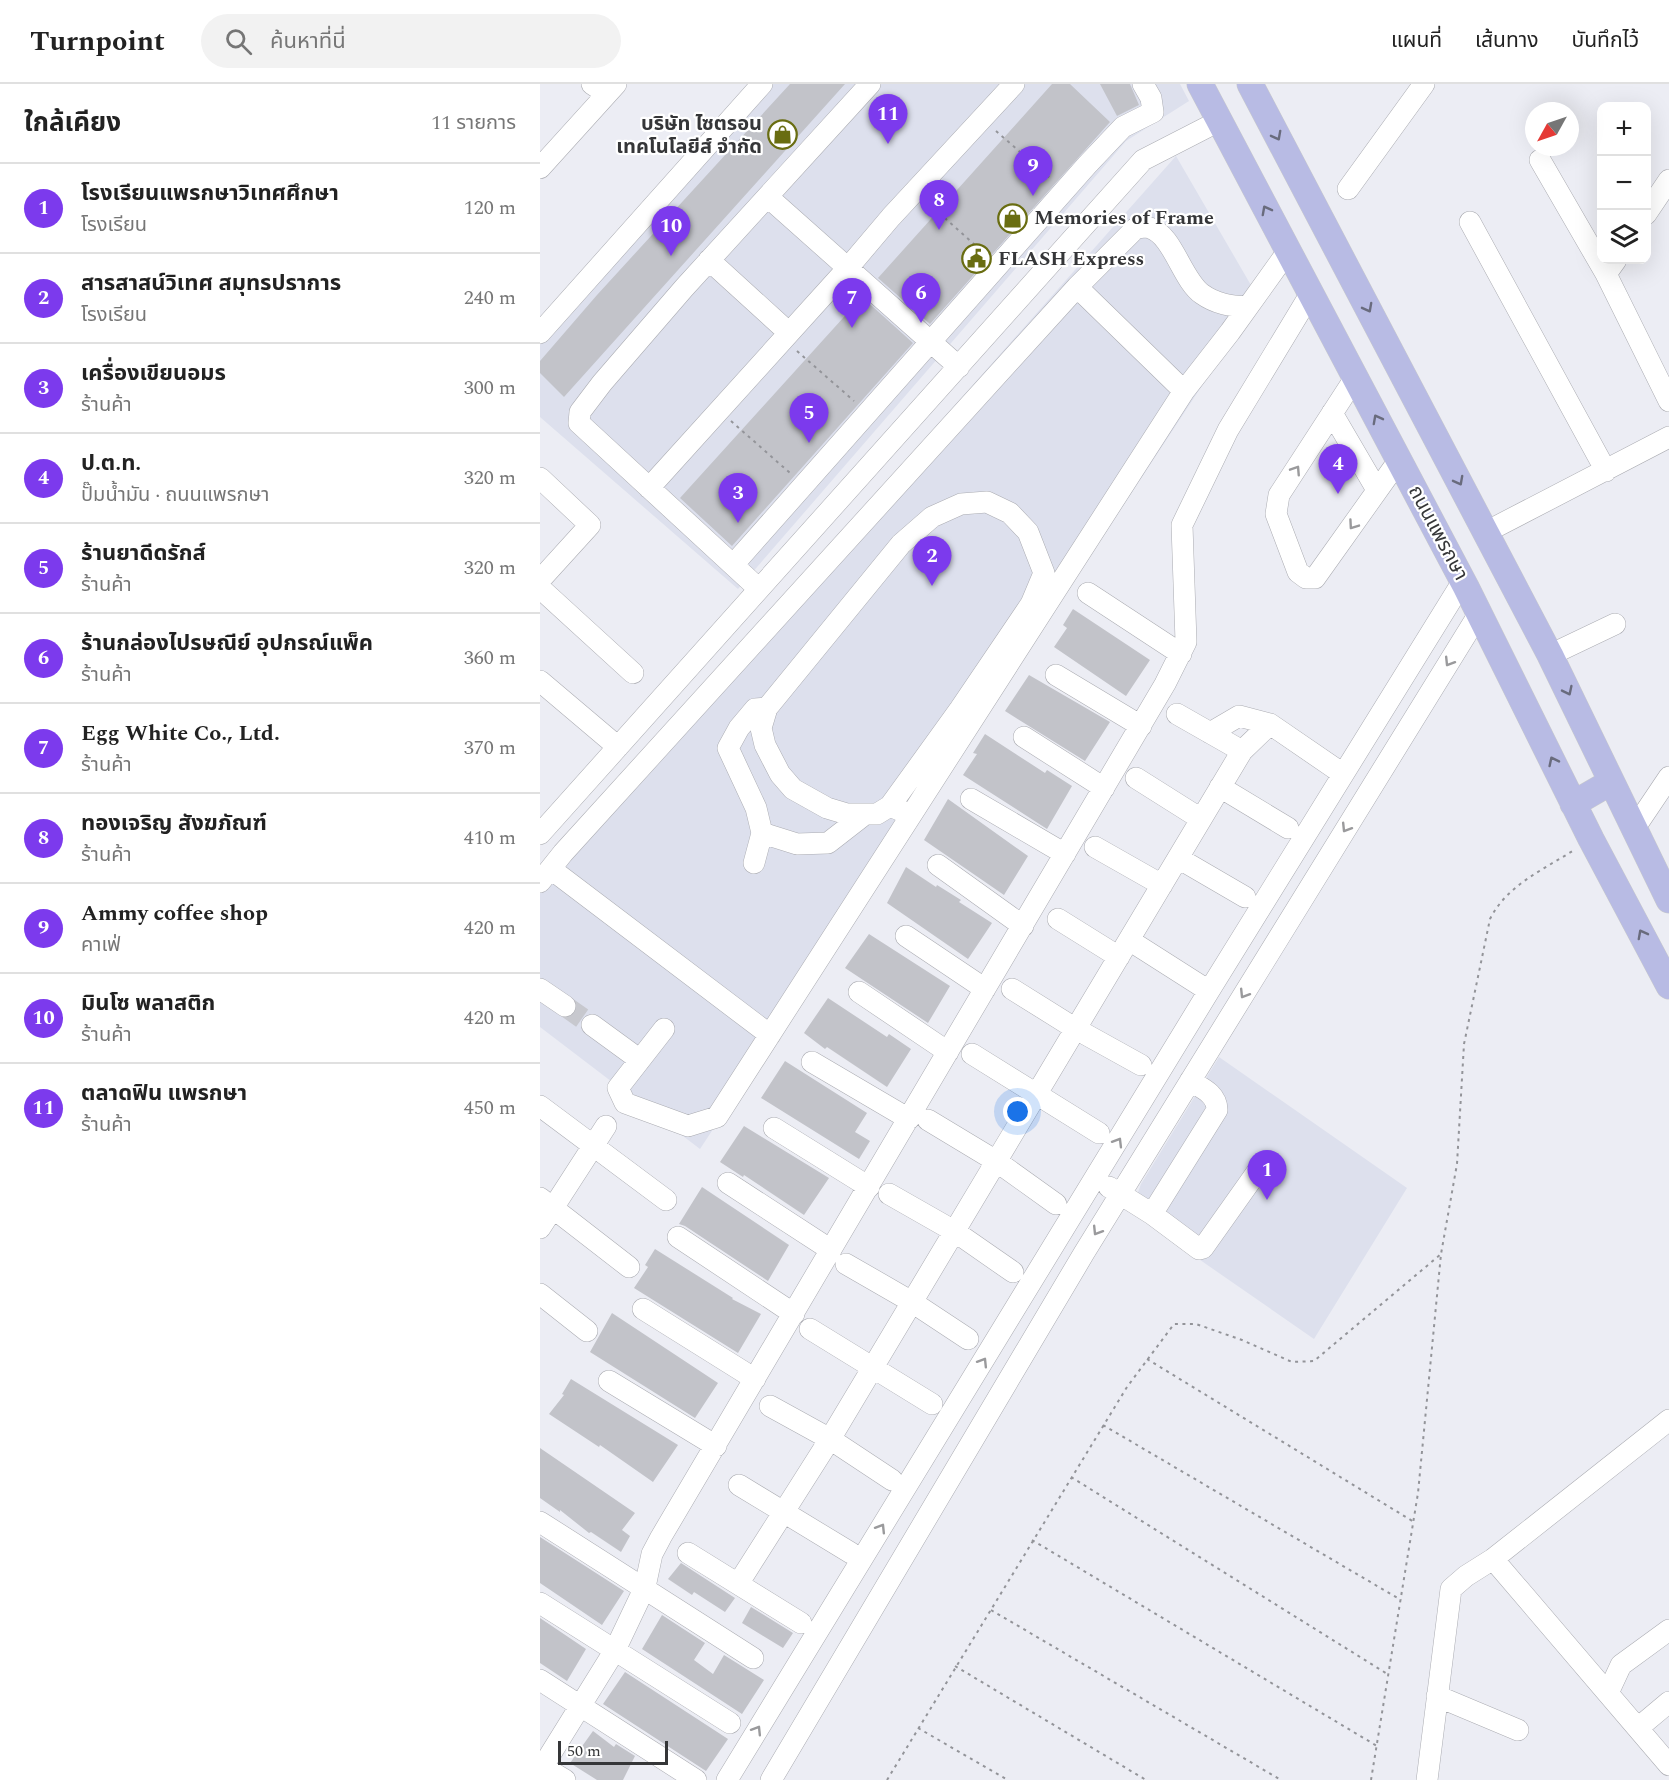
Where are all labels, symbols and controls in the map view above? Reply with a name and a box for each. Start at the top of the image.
search box [201,14,621,68]
text: Turnpoint [30,20,165,63]
icon: search [222,25,255,58]
text: ค้นหาที่นี่ [270,25,346,58]
text: แผนที่ [1391,25,1442,57]
text: เส้นทาง [1475,25,1539,57]
text: บันทึกไว้ [1572,25,1639,57]
pin: 11 [868,94,908,144]
north arrow [1525,102,1579,156]
map controls [1597,102,1651,264]
button: + [1597,102,1651,156]
text: ใกล้เคียง [24,103,121,143]
text: 11 รายการ [431,108,516,138]
place label: บริษัท ไซตรอน เทคโนโลยีส์ จำกัด [616,109,762,162]
shop icon: บริษัท ไซตรอน เทคโนโลยีส์ จำกัด [767,119,799,151]
one-way arrow [1270,129,1281,140]
pin: 9 [1014,147,1052,196]
button: − [1597,156,1651,210]
text: โรงเรียนแพรกษาวิเทศศึกษา [81,177,339,210]
pin: 8 [920,180,958,230]
text: 1 [38,193,49,223]
text: 120 m [464,193,516,223]
shop icon: Memories of Frame [997,202,1029,234]
place label: Memories of Frame [1034,203,1214,233]
pin: 10 [652,206,690,256]
one-way arrow [1262,206,1273,216]
text: โรงเรียน [81,210,147,240]
button: layers [1597,210,1651,264]
public building icon: FLASH Express [961,243,993,275]
place label: FLASH Express [998,244,1144,274]
text: สารสาสน์วิเทศ สมุทรปราการ [81,267,341,300]
pin: 6 [902,274,940,323]
pin: 7 [832,278,872,328]
text: 2 [38,283,49,313]
text: 240 m [464,283,516,313]
text: โรงเรียน [81,300,147,330]
one-way arrow [1361,302,1372,313]
text: เครื่องเขียนอมร [81,357,226,390]
text: 3 [38,373,49,403]
text: 300 m [464,373,516,403]
text: ร้านค้า [81,390,132,420]
pin: 5 [790,394,828,443]
one-way arrow [1373,415,1384,426]
pin: 4 [1318,444,1358,494]
text: ป.ต.ท. [81,447,141,480]
text: 4 [38,463,49,493]
text: 320 m [464,463,516,493]
one-way arrow [1288,466,1300,476]
pin: 3 [718,474,758,523]
one-way arrow [1451,475,1463,486]
text: ปั๊มน้ำมัน · ถนนแพรกษา [81,480,269,510]
street label: ถนนแพรกษา [1400,480,1476,586]
one-way arrow [1349,519,1360,530]
pin: 2 [912,536,952,586]
text: ร้านยาดีดรักส์ [81,537,206,570]
text: 5 [38,553,49,583]
text: 320 m [464,553,516,583]
text: ร้านค้า [81,570,132,600]
text: ร้านกล่องไปรษณีย์ อุปกรณ์แพ็ค [81,627,373,660]
text: 6 [38,643,49,673]
text: 360 m [464,643,516,673]
one-way arrow [1444,656,1456,666]
text: ร้านค้า [81,660,132,690]
one-way arrow [1560,685,1572,696]
text: Egg White Co., Ltd. [81,717,280,750]
text: 7 [38,733,49,763]
text: 370 m [464,733,516,763]
text: ร้านค้า [81,750,132,780]
one-way arrow [1548,756,1560,767]
text: ทองเจริญ สังฆภัณฑ์ [81,807,267,840]
one-way arrow [1342,822,1354,832]
text: 8 [38,823,49,853]
text: 410 m [464,823,516,853]
text: ร้านค้า [81,840,132,870]
text: Ammy coffee shop [81,897,268,930]
text: 9 [38,913,49,943]
text: 420 m [464,913,516,943]
text: คาเฟ่ [81,930,121,960]
one-way arrow [1638,930,1649,941]
text: มินโซ พลาสติก [81,987,215,1020]
one-way arrow [1239,988,1251,998]
text: 10 [32,1003,55,1033]
text: 420 m [464,1003,516,1033]
text: ร้านค้า [81,1020,132,1050]
text: ตลาดฟิน แพรกษา [81,1077,247,1110]
text: 11 [32,1093,55,1123]
text: 450 m [464,1093,516,1123]
your location [1003,1097,1032,1126]
text: ร้านค้า [81,1110,132,1140]
one-way arrow [1110,1138,1122,1148]
pin: 1 [1248,1150,1286,1200]
one-way arrow [1092,1225,1104,1235]
one-way arrow [976,1358,988,1368]
one-way arrow [874,1524,886,1534]
one-way arrow [750,1726,762,1736]
scale bar [558,1738,668,1766]
text: 50 m [567,1739,601,1763]

